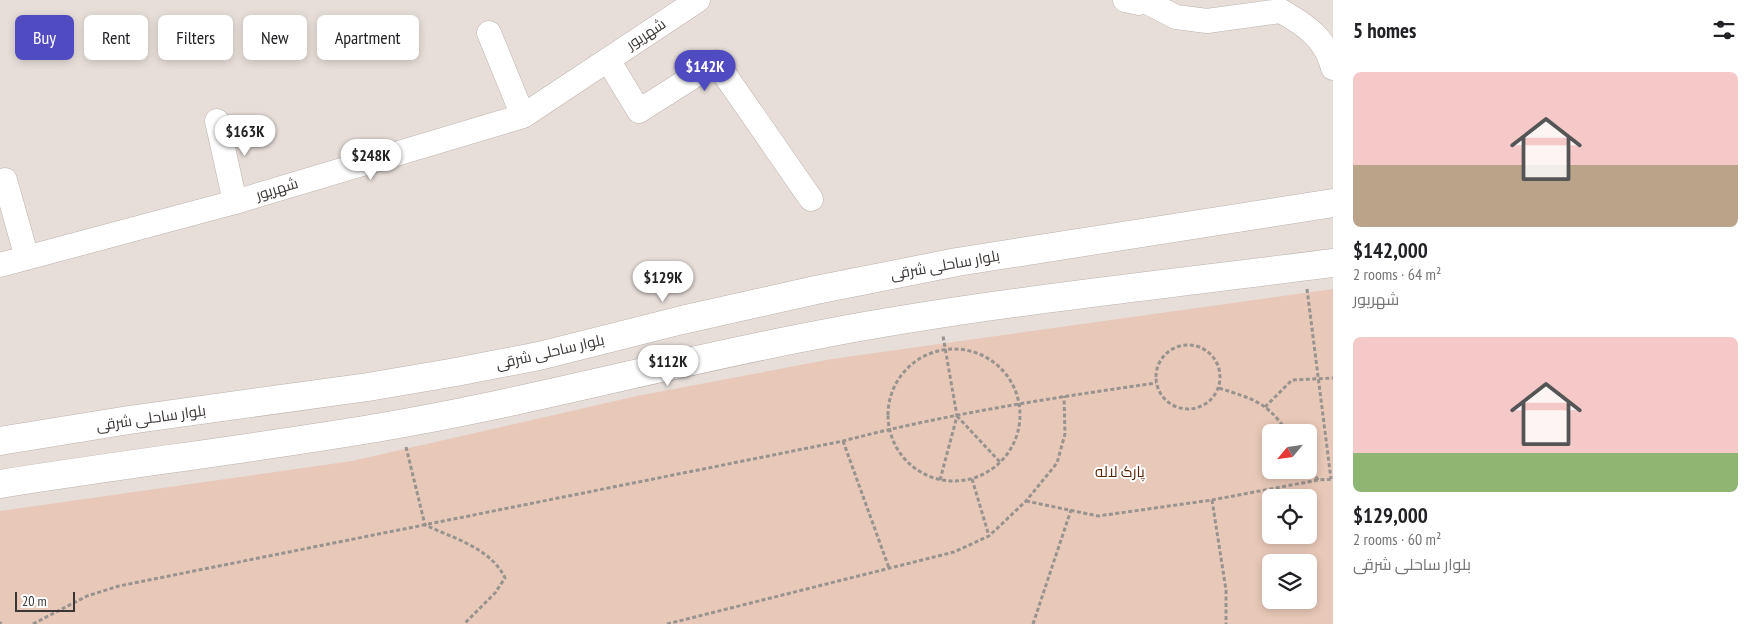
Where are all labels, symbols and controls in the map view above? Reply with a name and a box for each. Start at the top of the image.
street label: شهریور [622,14,670,55]
chip: Buy [15,15,74,60]
chip: Rent [84,15,148,60]
chip: Filters [158,15,233,60]
chip: New [243,15,307,60]
chip: Apartment [317,15,419,60]
icon: filters [1710,16,1738,44]
text: 5 homes [1353,17,1416,44]
pin: $142K [670,49,740,92]
text: $142K [686,56,724,76]
icon: home [1501,104,1591,194]
pin: $163K [210,114,280,157]
text: $163K [226,121,264,141]
pin: $248K [336,138,406,181]
text: $248K [352,145,390,165]
street label: شهریور [252,173,301,205]
text: $142,000 [1353,237,1428,264]
street label: بلوار ساحلی شرقی [889,246,1001,284]
pin: $129K [628,260,698,303]
text: 2 rooms · 64 m² [1353,264,1441,284]
text: $129K [644,267,682,287]
text: شهریور [1353,289,1399,309]
street label: بلوار ساحلی شرقی [494,330,606,374]
pin: $112K [633,344,703,387]
text: $112K [649,351,687,371]
icon: home [1501,369,1591,459]
street label: بلوار ساحلی شرقی [95,400,207,436]
north arrow [1262,424,1318,479]
map controls [1262,424,1317,609]
park label: پارک لاله [1095,462,1145,482]
button: locate [1262,489,1317,544]
text: $129,000 [1353,502,1428,529]
text: 2 rooms · 60 m² [1353,529,1441,549]
button: layers [1262,554,1317,609]
text: بلوار ساحلی شرقی [1353,554,1471,574]
scale bar [15,589,75,612]
text: 20 m [22,592,47,610]

